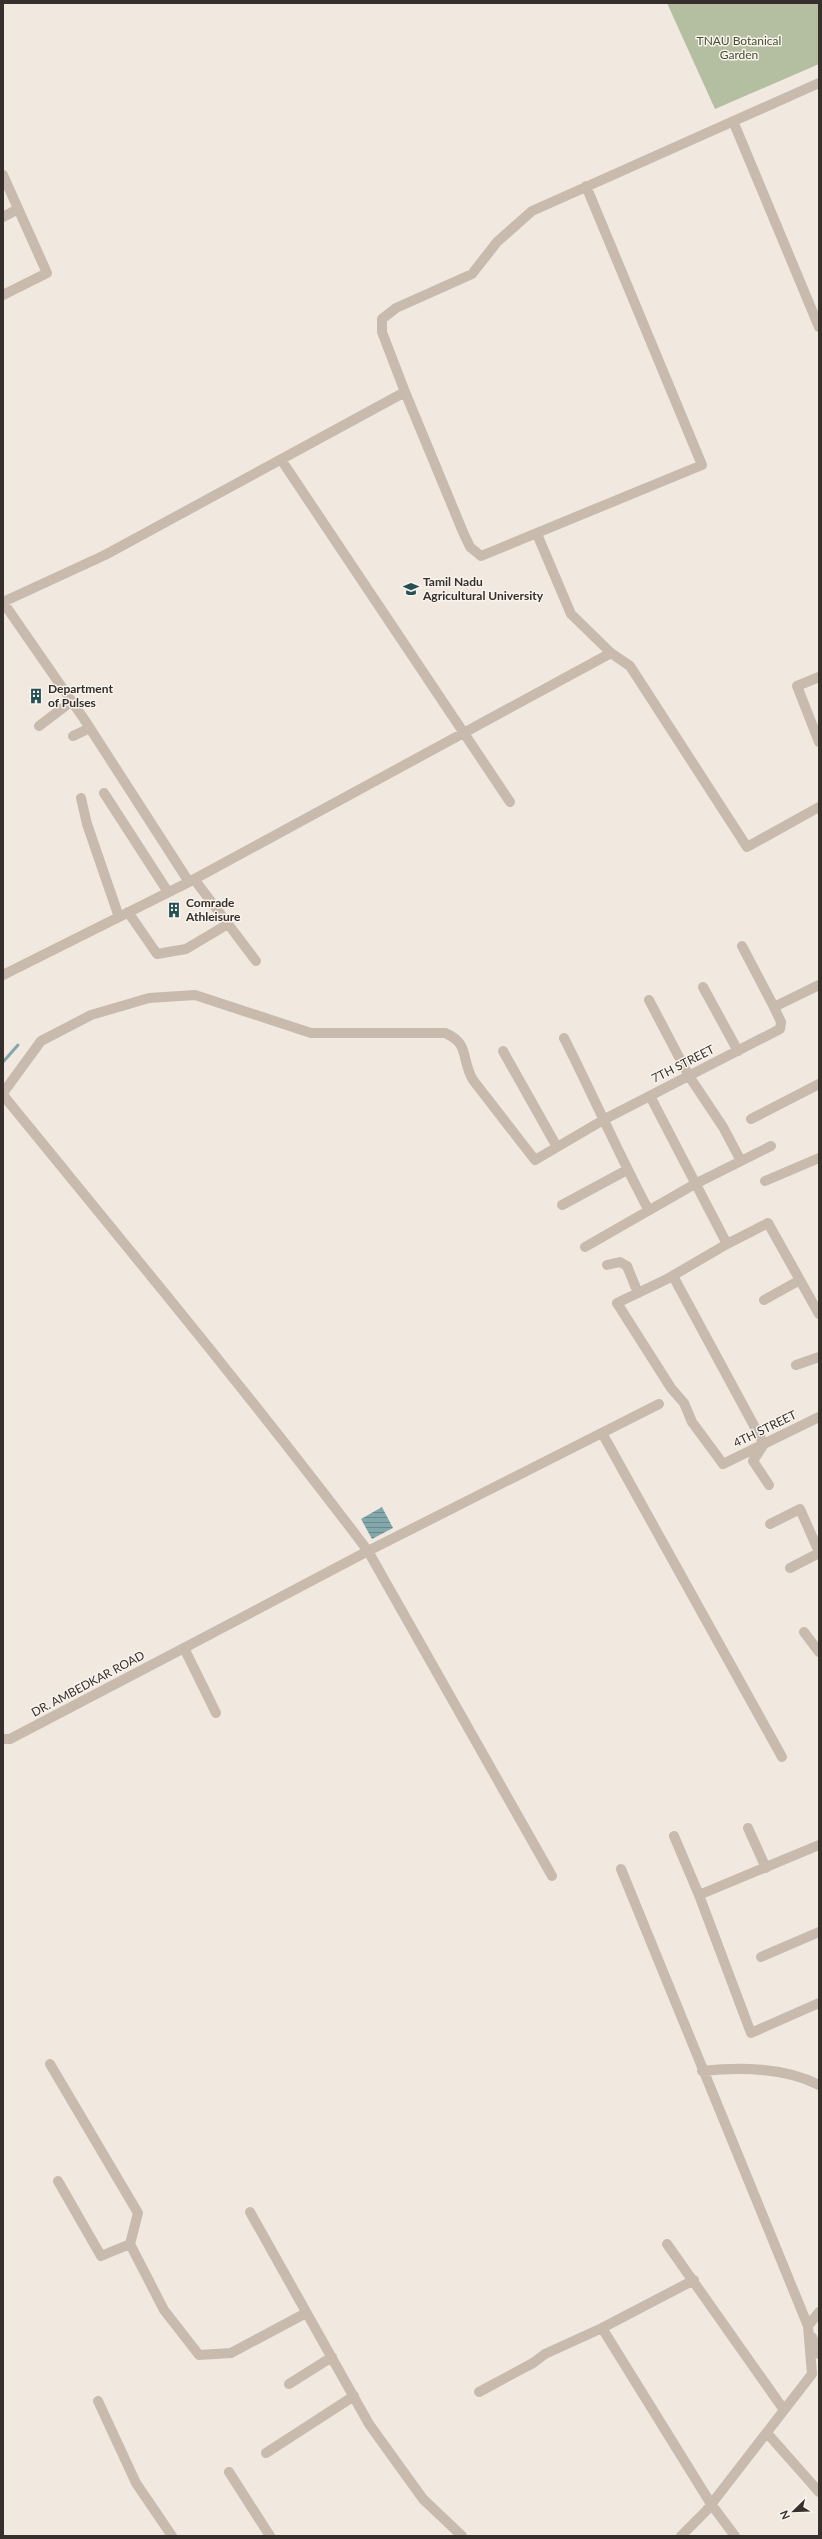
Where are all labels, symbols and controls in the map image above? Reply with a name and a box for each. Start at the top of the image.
park label: TNAU Botanical Garden [697,33,781,62]
place label: Tamil Nadu Agricultural University [422,574,544,603]
school or university icon: Tamil Nadu Agricultural University [402,580,420,598]
place label: Department of Pulses [48,681,113,710]
building icon: Department of Pulses [27,687,45,705]
place label: Comrade Athleisure [185,895,241,924]
building icon: Comrade Athleisure [165,901,183,919]
street label: 7TH STREET [649,1041,717,1086]
street label: 4TH STREET [731,1407,799,1450]
street label: DR. AMBEDKAR ROAD [29,1647,147,1720]
north arrow [774,2491,814,2531]
text: N [777,2509,792,2522]

